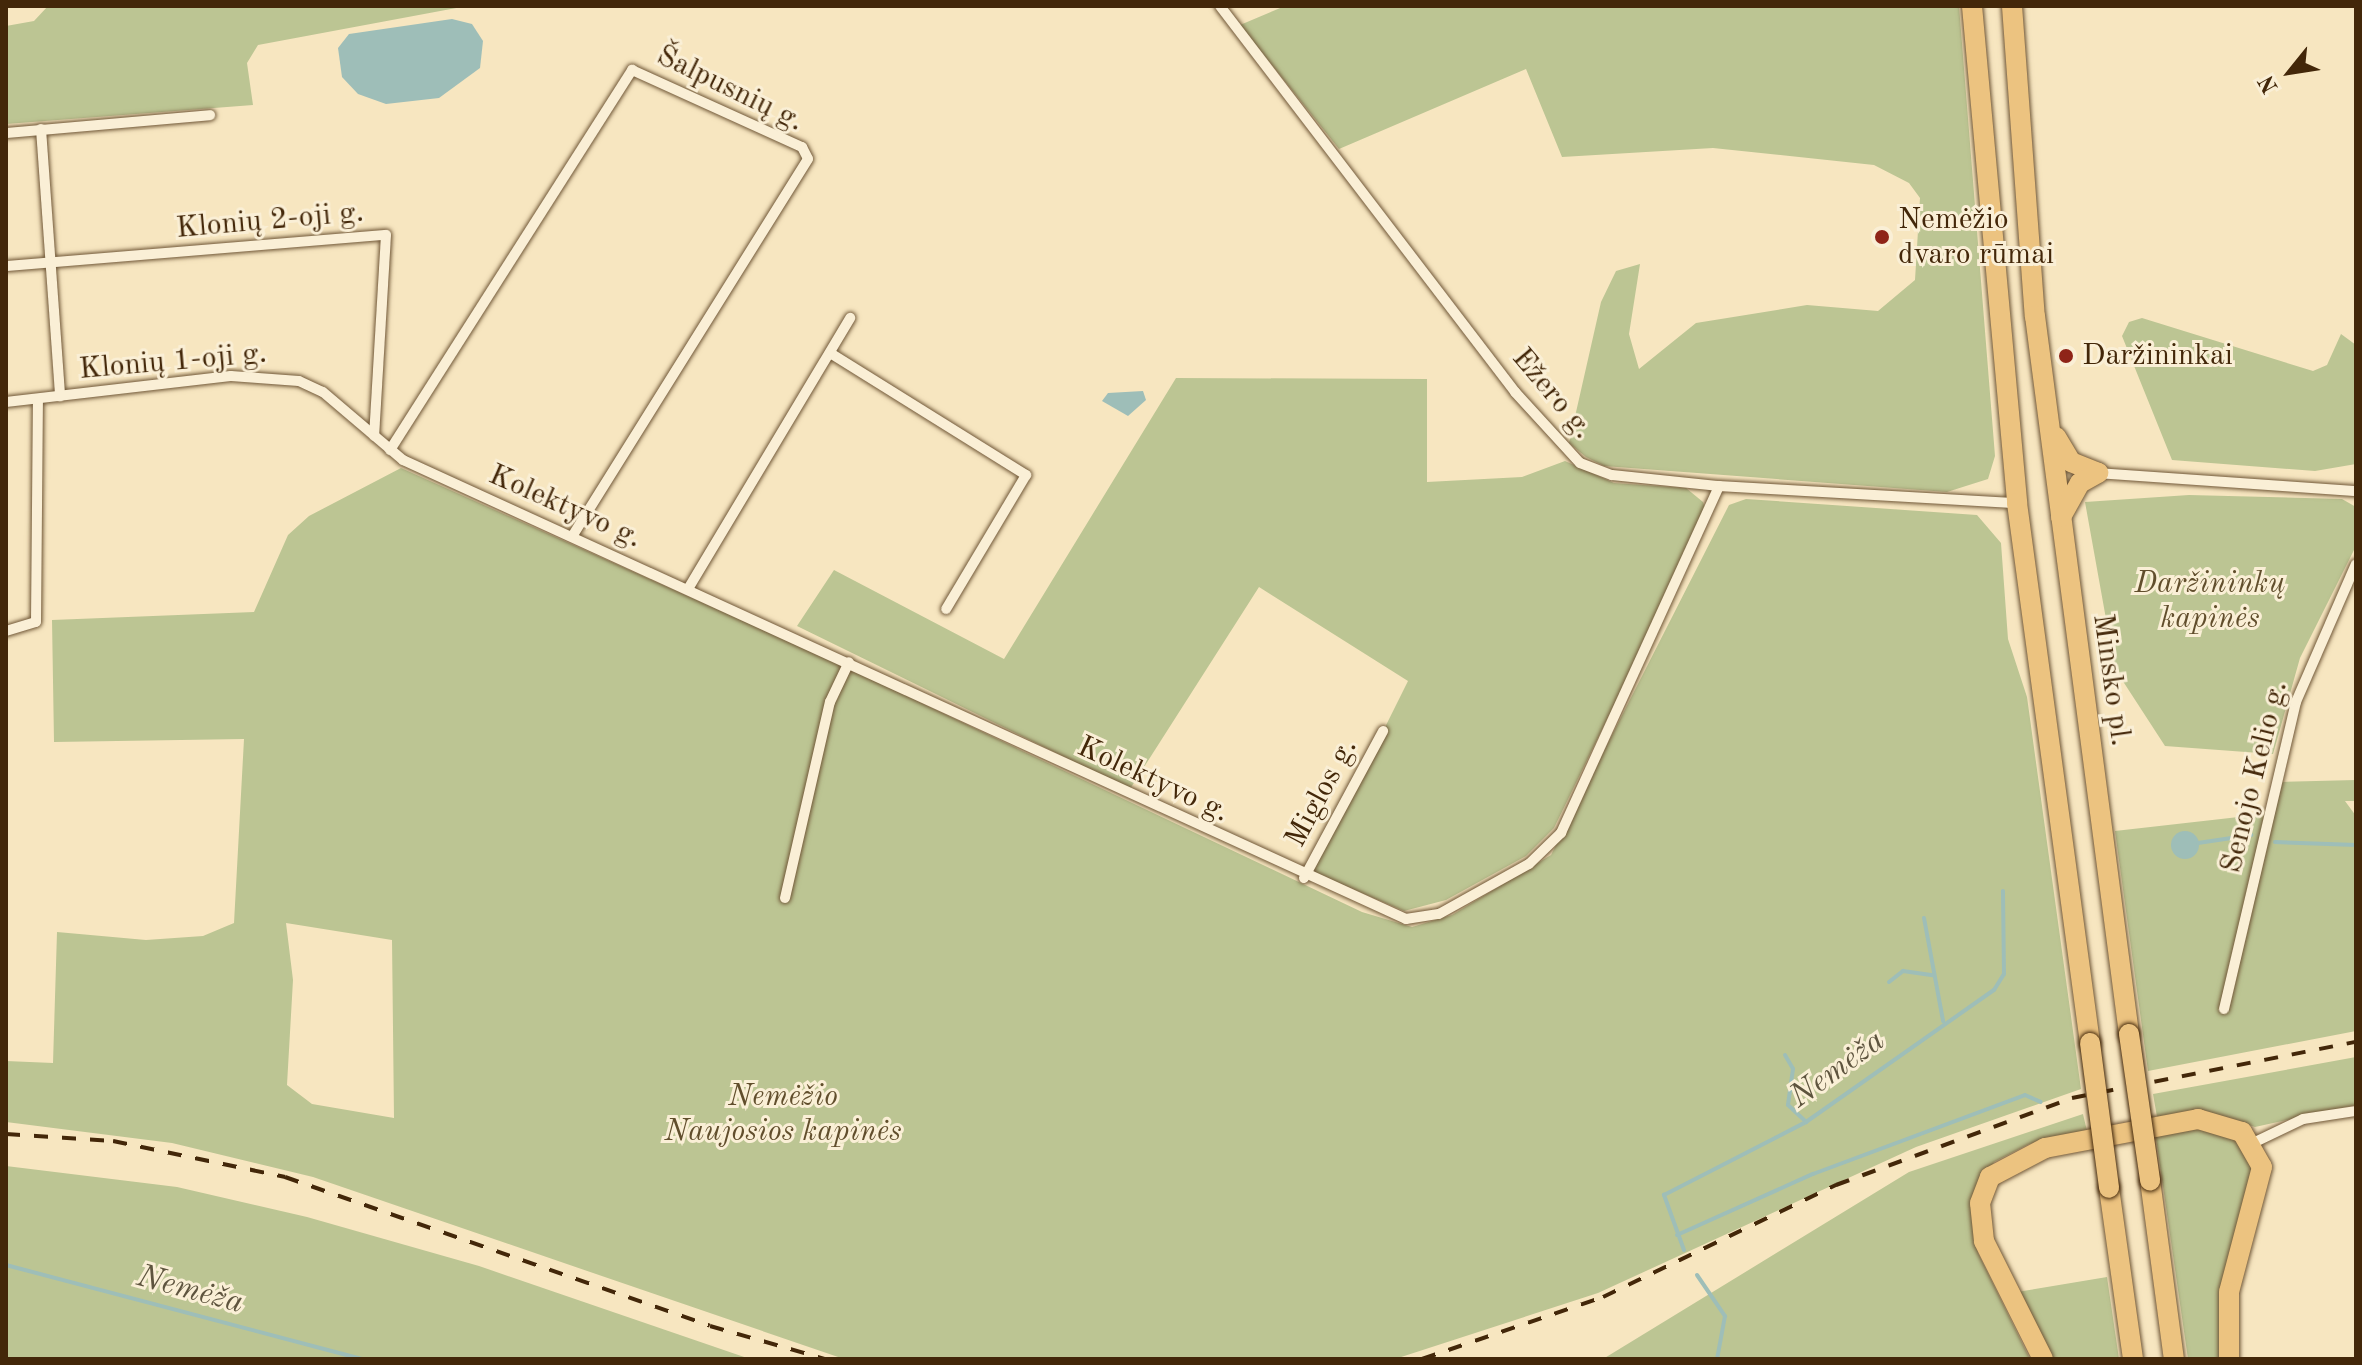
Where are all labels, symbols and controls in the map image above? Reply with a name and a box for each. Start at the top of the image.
north arrow [2250,32,2330,112]
street label: Šalpusnių g. [650,38,810,140]
text: N [2255,71,2283,97]
street label: Klonių 2-oji g. [175,195,365,247]
place label: Nemėžio dvaro rūmai [1898,202,2054,272]
marker: Nemėžio dvaro rūmai [1873,228,1891,246]
street label: Klonių 1-oji g. [78,336,268,388]
place label: Daržininkai [2082,338,2233,374]
street label: Ežero g. [1504,341,1600,447]
marker: Daržininkai [2057,347,2075,365]
street label: Kolektyvo g. [483,457,647,557]
park label: Daržininkų kapinės [2135,566,2285,636]
street label: Minsko pl. [2084,611,2138,749]
street label: Senojo Kelio g. [2214,677,2296,877]
street label: Kolektyvo g. [1071,729,1235,831]
street label: Miglos g. [1278,732,1366,854]
water label: Nemėža [1783,1023,1893,1117]
park label: Nemėžio Naujosios kapinės [664,1079,902,1150]
water label: Nemėža [133,1258,247,1324]

